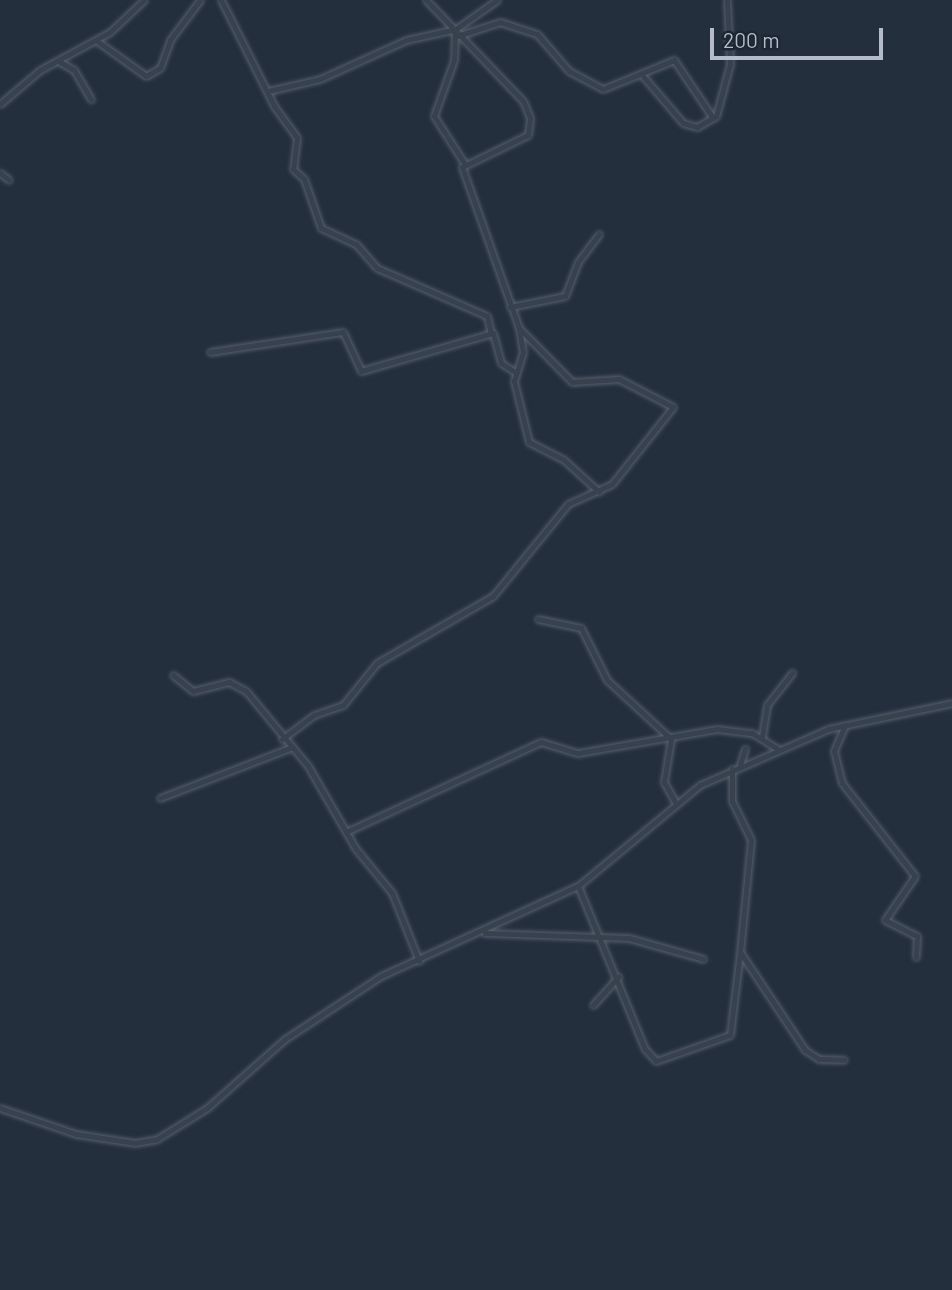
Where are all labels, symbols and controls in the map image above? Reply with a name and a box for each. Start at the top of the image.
scale bar [714,14,887,58]
text: 200 m [723,27,780,52]

